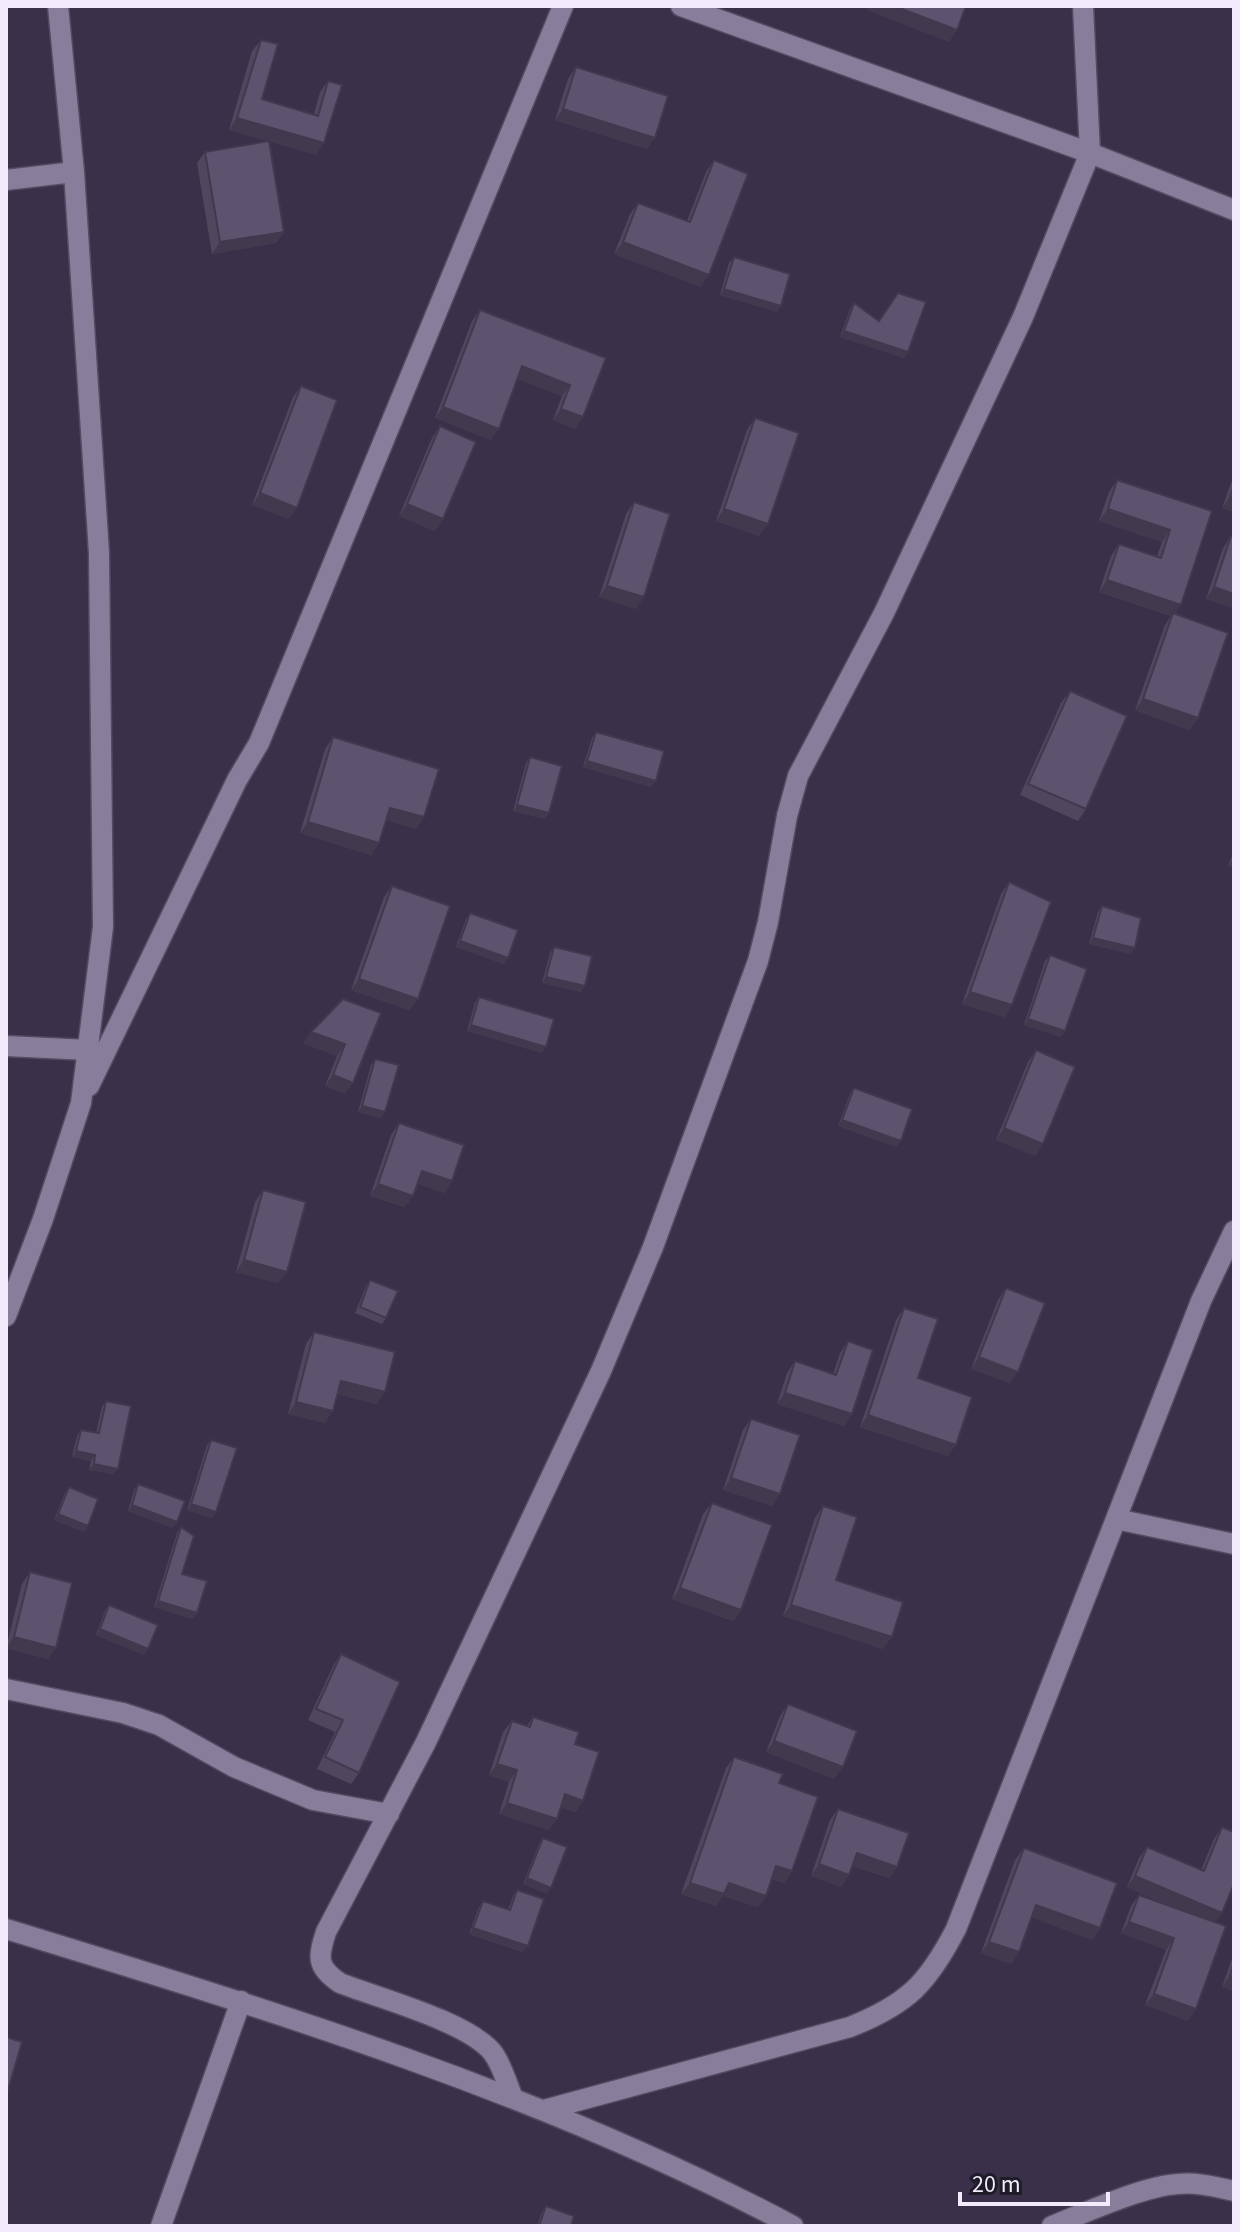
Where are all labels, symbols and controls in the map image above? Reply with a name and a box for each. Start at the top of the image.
scale bar [960,2156,1108,2206]
text: 20 m [972,2167,1021,2202]

